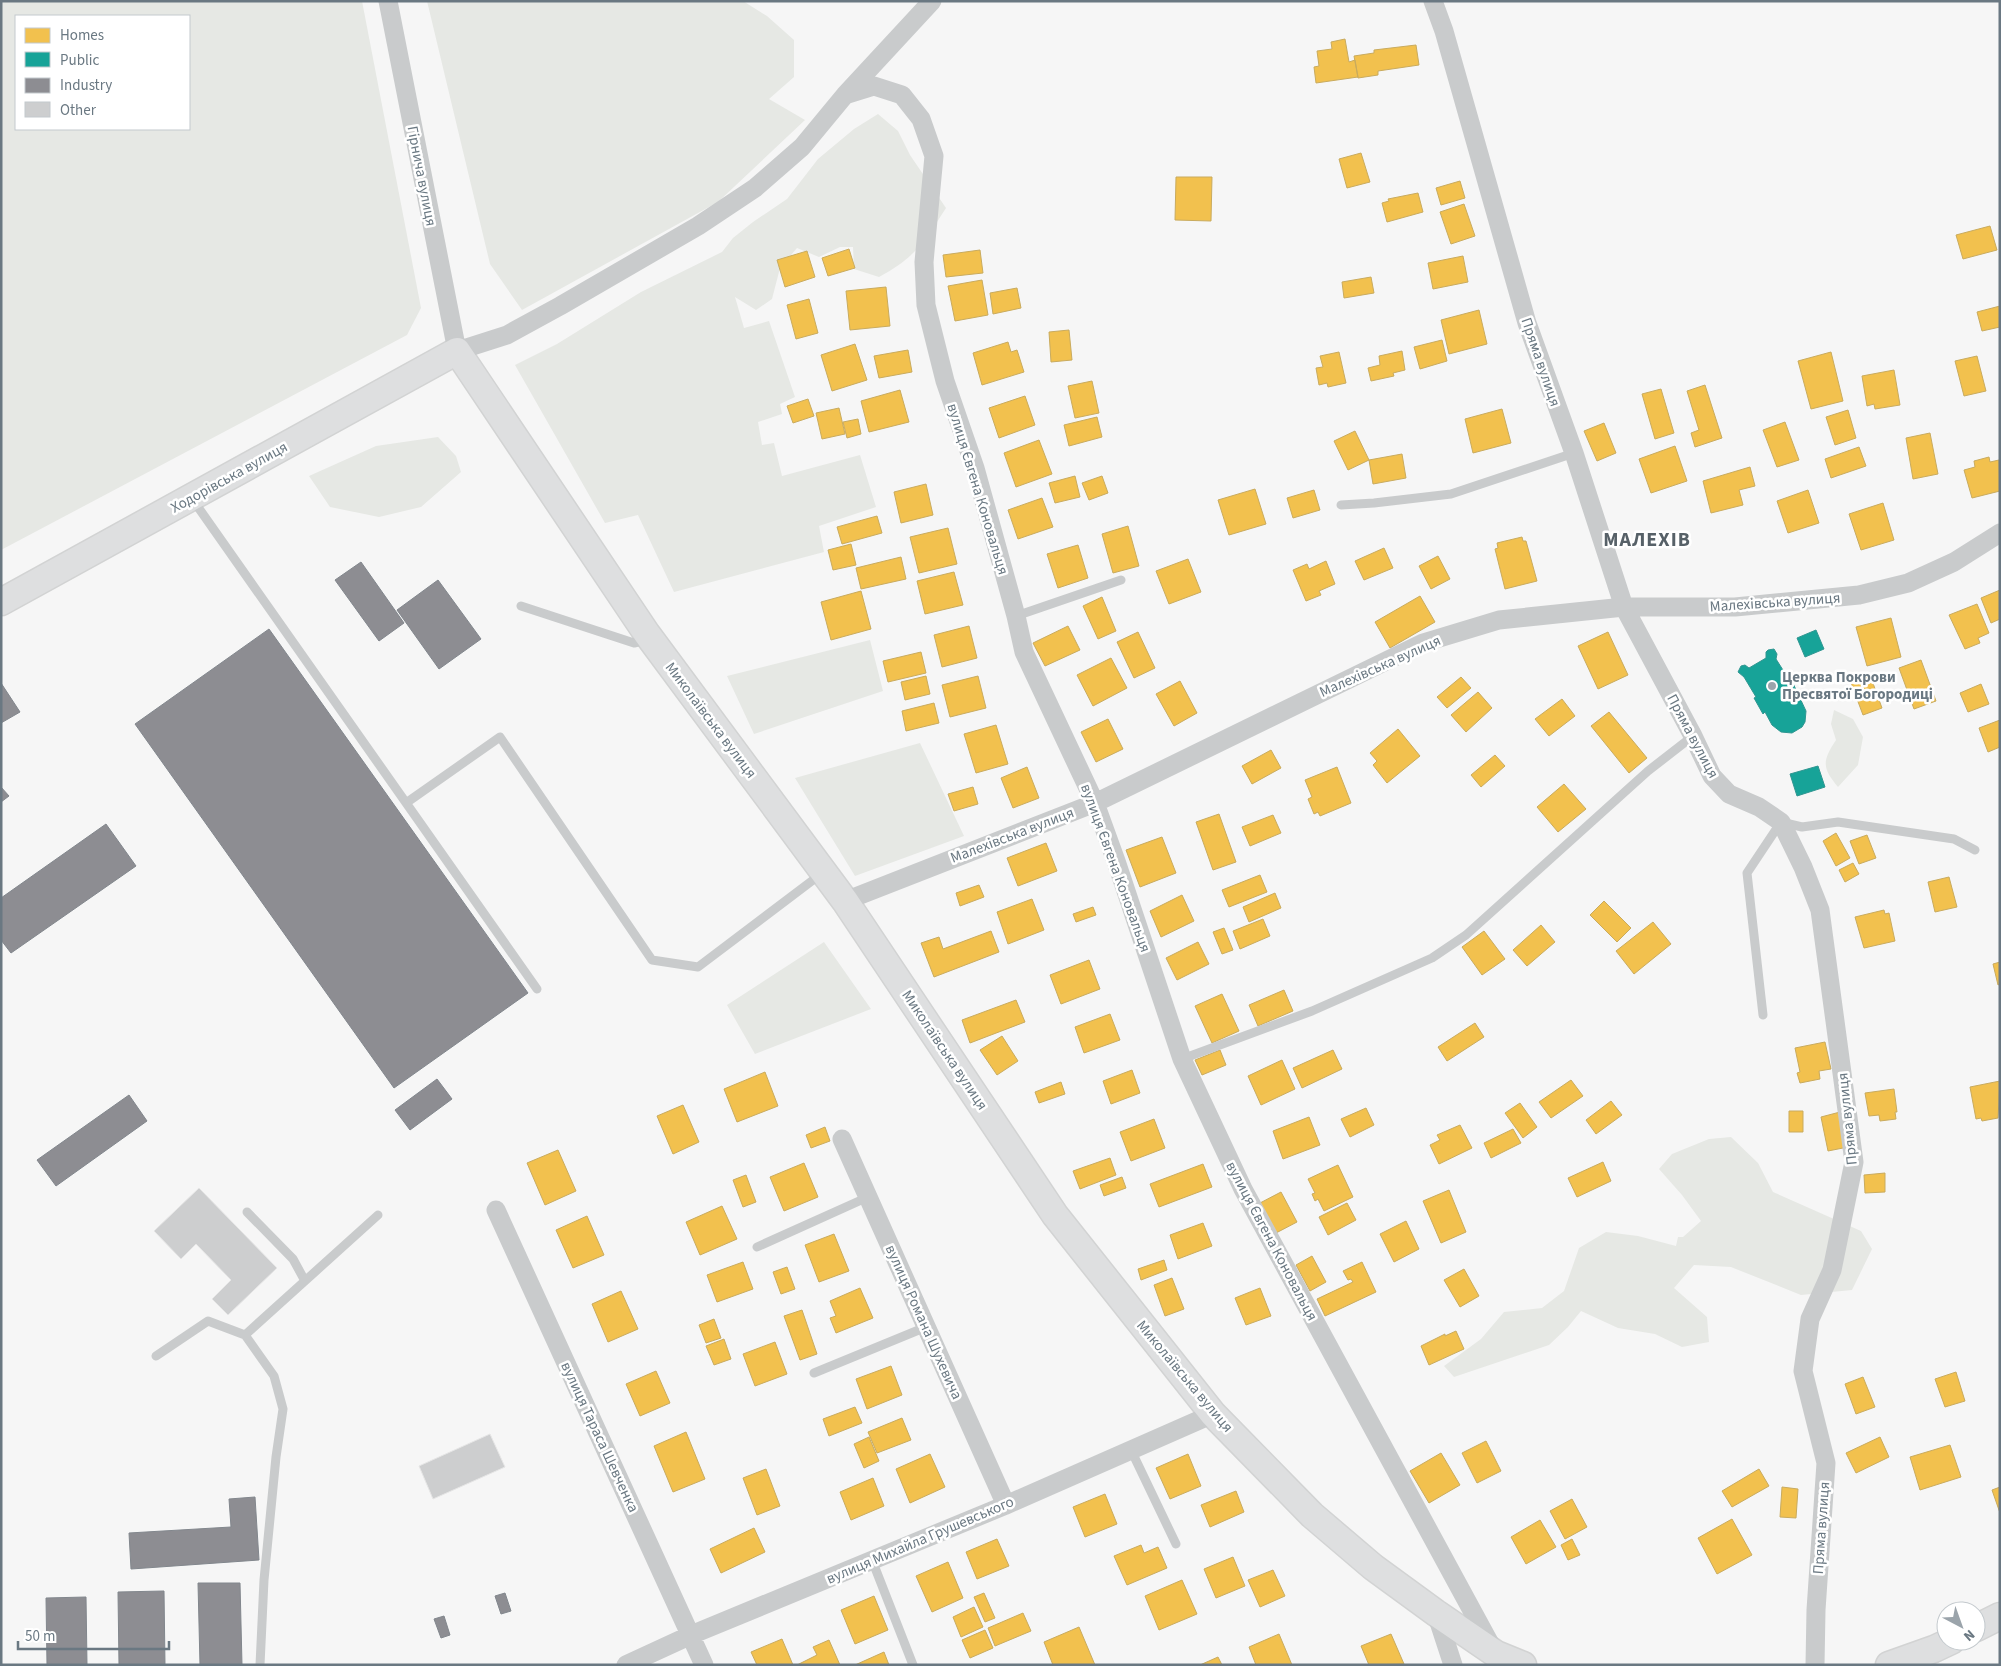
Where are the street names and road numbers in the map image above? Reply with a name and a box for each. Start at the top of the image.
street label: Гірнича вулиця [402,124,442,228]
street label: Пряма вулиця [1516,315,1566,409]
street label: вулиця Євгена Коновальця [941,401,1014,577]
street label: Ходорівська вулиця [167,437,291,518]
street label: Малехівська вулиця [1709,587,1841,618]
street label: Малехівська вулиця [1316,630,1444,703]
street label: Миколаївська вулиця [660,658,761,783]
street label: Пряма вулиця [1662,690,1724,782]
street label: вулиця Євгена Коновальця [1075,781,1156,955]
street label: Малехівська вулиця [947,802,1077,869]
street label: Миколаївська вулиця [897,986,993,1114]
street label: Пряма вулиця [1832,1072,1863,1166]
street label: вулиця Євгена Коновальця [1221,1158,1323,1325]
street label: вулиця Романа Шухевича [880,1241,967,1403]
street label: Миколаївська вулиця [1131,1316,1238,1437]
street label: вулиця Тараса Шевченка [555,1359,644,1516]
street label: Пряма вулиця [1808,1481,1835,1575]
street label: вулиця Михайла Грушевського [823,1491,1017,1590]

